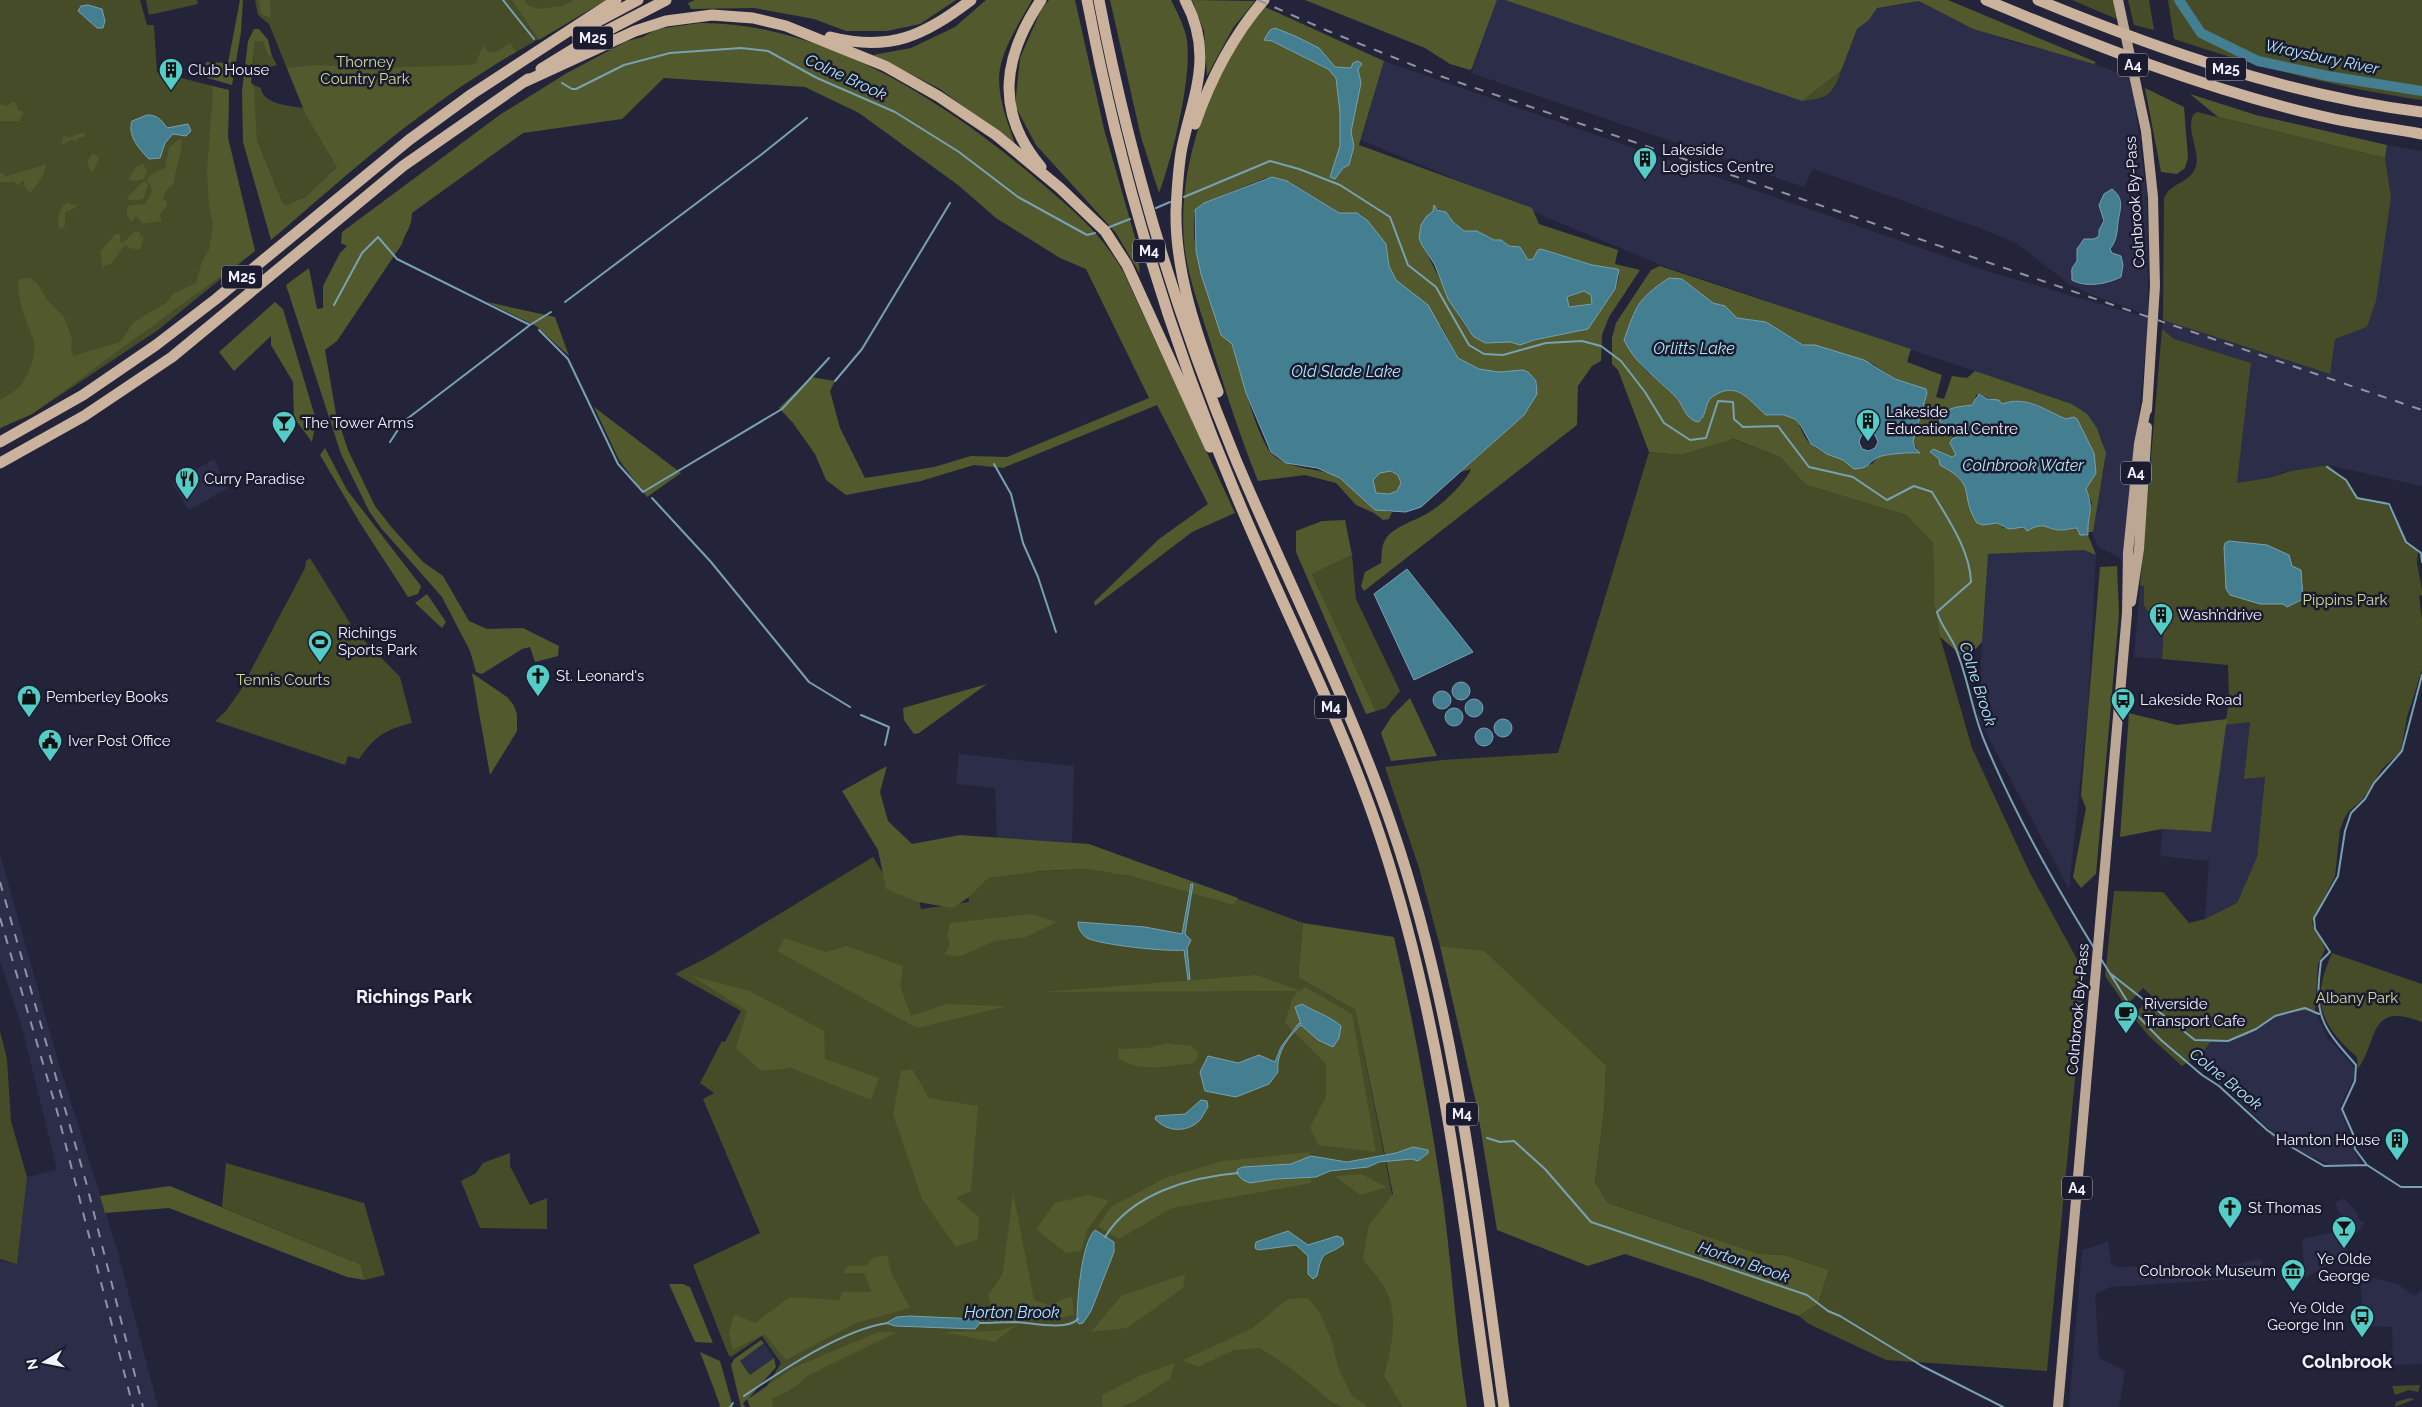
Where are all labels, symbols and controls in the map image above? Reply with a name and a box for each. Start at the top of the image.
road number: M25 [573,26,613,49]
water label: Wraysbury River [2263,36,2381,78]
water label: Colne Brook [802,50,890,104]
park label: Thorney Country Park [320,53,410,88]
road number: A4 [2118,54,2148,76]
building icon: Club House [158,57,184,91]
road number: M25 [2206,58,2246,80]
place label: Club House [188,61,269,79]
street label: Colnbrook By-Pass [2121,136,2149,268]
place label: Lakeside Logistics Centre [1662,141,1774,176]
building icon: Lakeside Logistics Centre [1632,146,1658,180]
road number: M4 [1133,240,1165,262]
road number: M25 [222,266,262,288]
water label: Orlitts Lake [1653,339,1735,358]
water label: Old Slade Lake [1291,362,1401,381]
place label: Lakeside Educational Centre [1886,403,2018,438]
building icon: Lakeside Educational Centre [1855,408,1881,442]
bar icon: The Tower Arms [271,410,297,444]
place label: The Tower Arms [302,414,414,432]
water label: Colnbrook Water [1962,456,2084,475]
road number: A4 [2121,462,2151,484]
restaurant icon: Curry Paradise [174,466,200,500]
place label: Curry Paradise [204,470,305,488]
park label: Pippins Park [2303,591,2387,609]
building icon: Wash’n’drive [2148,602,2174,636]
place label: Wash’n’drive [2178,606,2262,624]
place label: Richings Sports Park [338,624,417,659]
sports icon: Richings Sports Park [307,629,333,663]
water label: Colne Brook [1955,639,2001,729]
church icon: St. Leonard's [525,663,551,697]
place label: St. Leonard's [556,667,644,685]
park label: Tennis Courts [236,671,330,689]
shop icon: Pemberley Books [16,684,42,718]
bus stop icon: Lakeside Road [2110,687,2136,721]
place label: Pemberley Books [46,688,168,706]
place label: Lakeside Road [2140,691,2242,709]
road number: M4 [1315,696,1347,719]
public building icon: Iver Post Office [37,728,63,762]
place label: Iver Post Office [68,732,171,750]
street label: Colnbrook By-Pass [2063,942,2093,1076]
district label: Richings Park [356,986,473,1007]
park label: Albany Park [2316,989,2398,1007]
place label: Riverside Transport Cafe [2144,995,2246,1030]
cafe icon: Riverside Transport Cafe [2113,1000,2139,1034]
water label: Colne Brook [2186,1044,2266,1114]
road number: M4 [1446,1102,1478,1126]
building icon: Hamton House [2384,1127,2410,1161]
place label: Hamton House [2276,1131,2380,1149]
road number: A4 [2062,1176,2092,1200]
church icon: St Thomas [2217,1195,2243,1229]
place label: St Thomas [2248,1199,2321,1217]
bar icon: Ye Olde George [2331,1215,2357,1249]
water label: Horton Brook [1696,1237,1793,1287]
place label: Ye Olde George [2317,1250,2371,1285]
museum icon: Colnbrook Museum [2280,1258,2306,1292]
place label: Colnbrook Museum [2139,1262,2276,1280]
place label: Ye Olde George Inn [2267,1299,2344,1334]
water label: Horton Brook [964,1303,1060,1322]
bus stop icon: Ye Olde George Inn [2349,1304,2375,1338]
north arrow [20,1337,70,1387]
district label: Colnbrook [2302,1351,2393,1372]
text: N [23,1358,41,1371]

